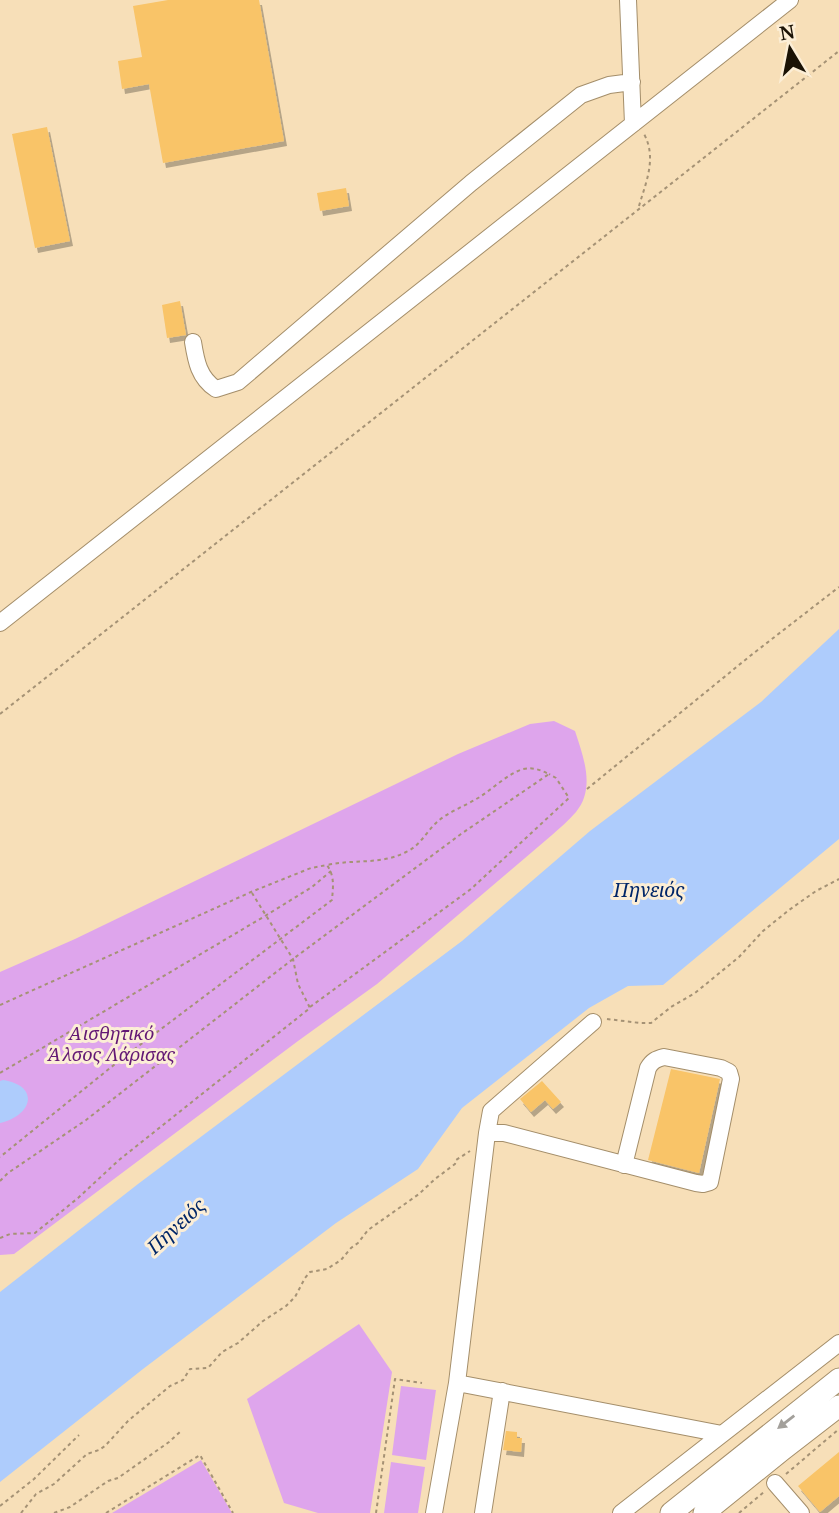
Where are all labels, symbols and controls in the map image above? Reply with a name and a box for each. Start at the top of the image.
north arrow [755,14,825,84]
text: N [777,18,797,46]
water label: Πηνειός [612,877,685,903]
park label: Αισθητικό Άλσος Λάρισας [47,1021,176,1066]
water label: Πηνειός [140,1192,211,1260]
one-way arrow [777,1414,795,1429]

